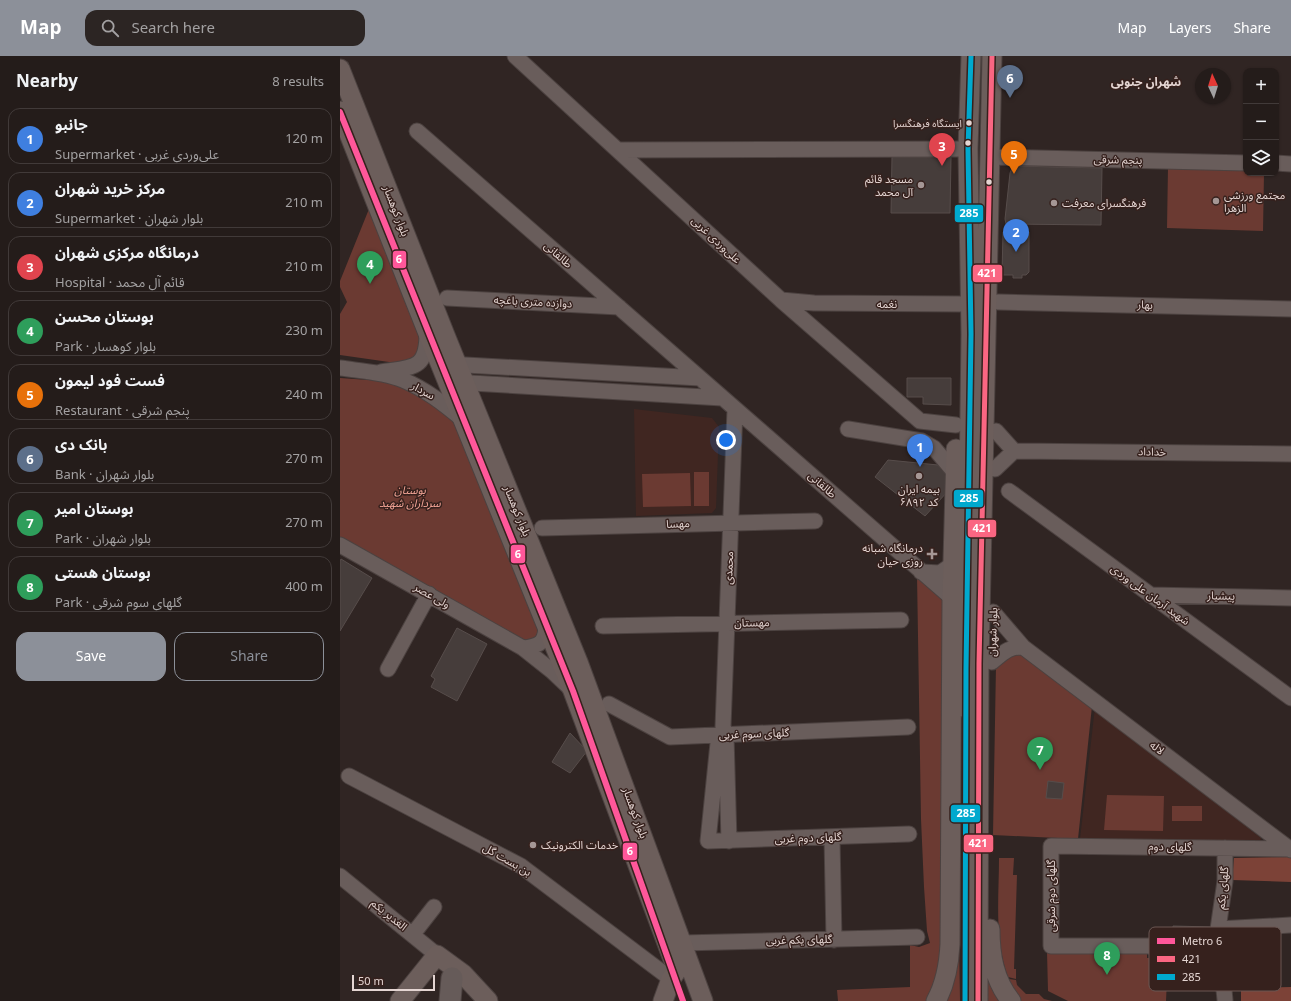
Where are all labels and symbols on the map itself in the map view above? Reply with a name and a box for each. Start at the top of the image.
pin: 6 [997,65,1023,98]
north arrow [1195,68,1231,104]
district label: شهران جنوبی [1111,70,1181,95]
place label: ایستگاه فرهنگسرا [893,113,962,134]
marker: ایستگاه فرهنگسرا [964,118,974,128]
pin: 3 [929,133,955,166]
unlabelled marker [963,138,973,148]
pin: 5 [1001,141,1027,174]
street label: پنجم شرقی [1093,148,1143,172]
place label: مسجد قائم آل محمد [865,168,914,204]
unlabelled marker [984,177,994,187]
marker: مسجد قائم آل محمد [916,180,926,190]
street label: بلوار کوهسار [375,181,416,240]
place label: مجتمع ورزشی الزهرا [1224,184,1286,220]
place label: فرهنگسرای معرفت [1062,192,1146,215]
marker: مجتمع ورزشی الزهرا [1211,196,1221,206]
marker: فرهنگسرای معرفت [1049,198,1059,208]
text: 285 [960,202,978,225]
line badge: 285 [954,204,984,223]
street label: علی‌وردی غربی [685,210,747,270]
pin: 2 [1003,219,1029,252]
street label: طالقانی [538,235,578,275]
text: 6 [396,248,402,271]
line badge: 6 [392,250,407,269]
pin: 4 [357,251,383,284]
text: 421 [978,262,996,285]
line badge: 421 [972,264,1003,283]
street label: دوازده متری باغچه [493,288,573,316]
street label: نغمه [877,293,897,316]
street label: بهار [1136,293,1153,317]
street label: سردار [406,375,440,407]
your location [716,430,736,450]
pin: 1 [907,434,933,467]
street label: خداداد [1138,440,1167,464]
street label: طالقانی [802,465,842,505]
marker: بیمه ایران کد ۶۸۹۲ [914,471,924,481]
place label: بیمه ایران کد ۶۸۹۲ [898,478,940,514]
park label: بوستان سرداران شهید [379,479,441,515]
street label: بلوار کوهسار [496,481,538,540]
text: 285 [960,487,978,510]
line badge: 285 [953,489,984,508]
street label: مهسا [666,512,691,536]
text: 421 [973,517,991,540]
line badge: 421 [967,519,997,538]
place label: درمانگاه شبانه روزی حیان [862,537,923,573]
text: 6 [515,543,521,566]
line badge: 6 [510,544,526,564]
marker: درمانگاه شبانه روزی حیان [926,548,938,560]
street label: محمدی [717,551,741,585]
street label: شهید آرمان علی وردی [1105,558,1195,632]
street label: ولی عصر [408,576,455,616]
street label: پیشیار [1206,584,1235,608]
street label: بلوار شهران [981,607,1005,657]
street label: مهستان [734,611,770,635]
street label: گلهای سوم غربی [718,721,790,747]
street label: لاله [1144,734,1170,762]
pin: 7 [1027,737,1053,770]
street label: بلوار کوهسار [615,783,655,842]
text: 285 [957,802,975,825]
line badge: 285 [950,804,981,823]
street label: گلهای دوم غربی [774,825,842,851]
text: 421 [969,832,987,855]
place label: خدمات الکترونیک [541,834,619,857]
line badge: 421 [963,834,994,853]
street label: گلهای دوم [1148,835,1192,859]
street label: بن بست گل [478,837,536,883]
marker: خدمات الکترونیک [528,840,538,850]
text: 6 [627,840,633,863]
line badge: 6 [622,842,638,861]
street label: گلهای دوم شرقی [1040,860,1063,932]
street label: گلهای یکم [1210,865,1236,910]
street label: الغدیر یکم [365,893,413,937]
legend [1149,927,1281,991]
street label: گلهای یکم غربی [766,928,833,952]
text: Metro 6 [1182,930,1222,953]
pin: 8 [1094,942,1120,975]
text: 421 [1182,948,1201,971]
text: 285 [1182,966,1201,989]
scale bar [352,973,435,992]

